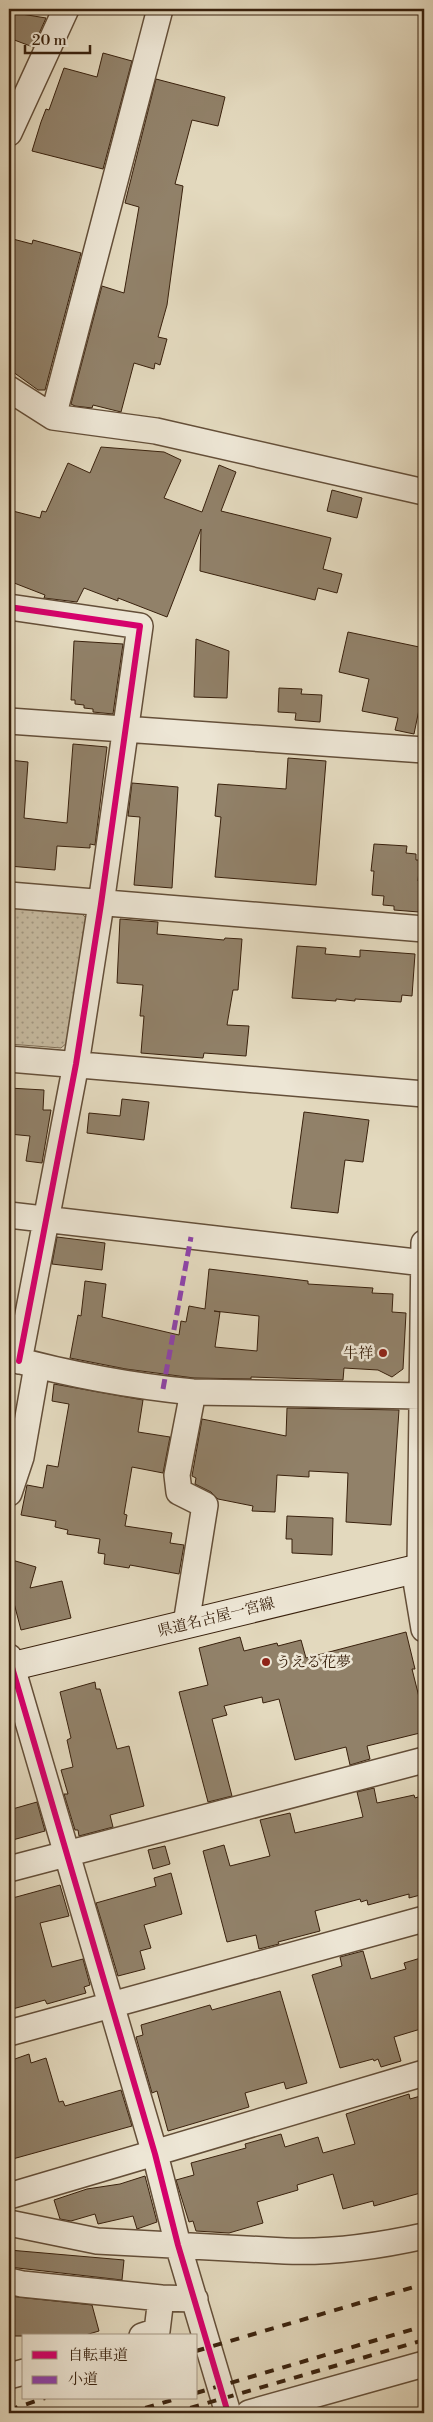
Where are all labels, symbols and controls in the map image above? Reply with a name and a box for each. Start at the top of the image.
scale bar [25,22,90,54]
text: 20 m [32,31,67,50]
place label: 牛祥 [343,1344,373,1363]
marker: 牛祥 [377,1347,389,1359]
street label: 県道名古屋一宮線 [156,1594,277,1641]
place label: うえる花夢 [276,1653,351,1672]
marker: うえる花夢 [260,1656,272,1668]
legend [22,2334,198,2400]
text: 自転車道 [68,2346,128,2365]
text: 小道 [68,2370,98,2389]

